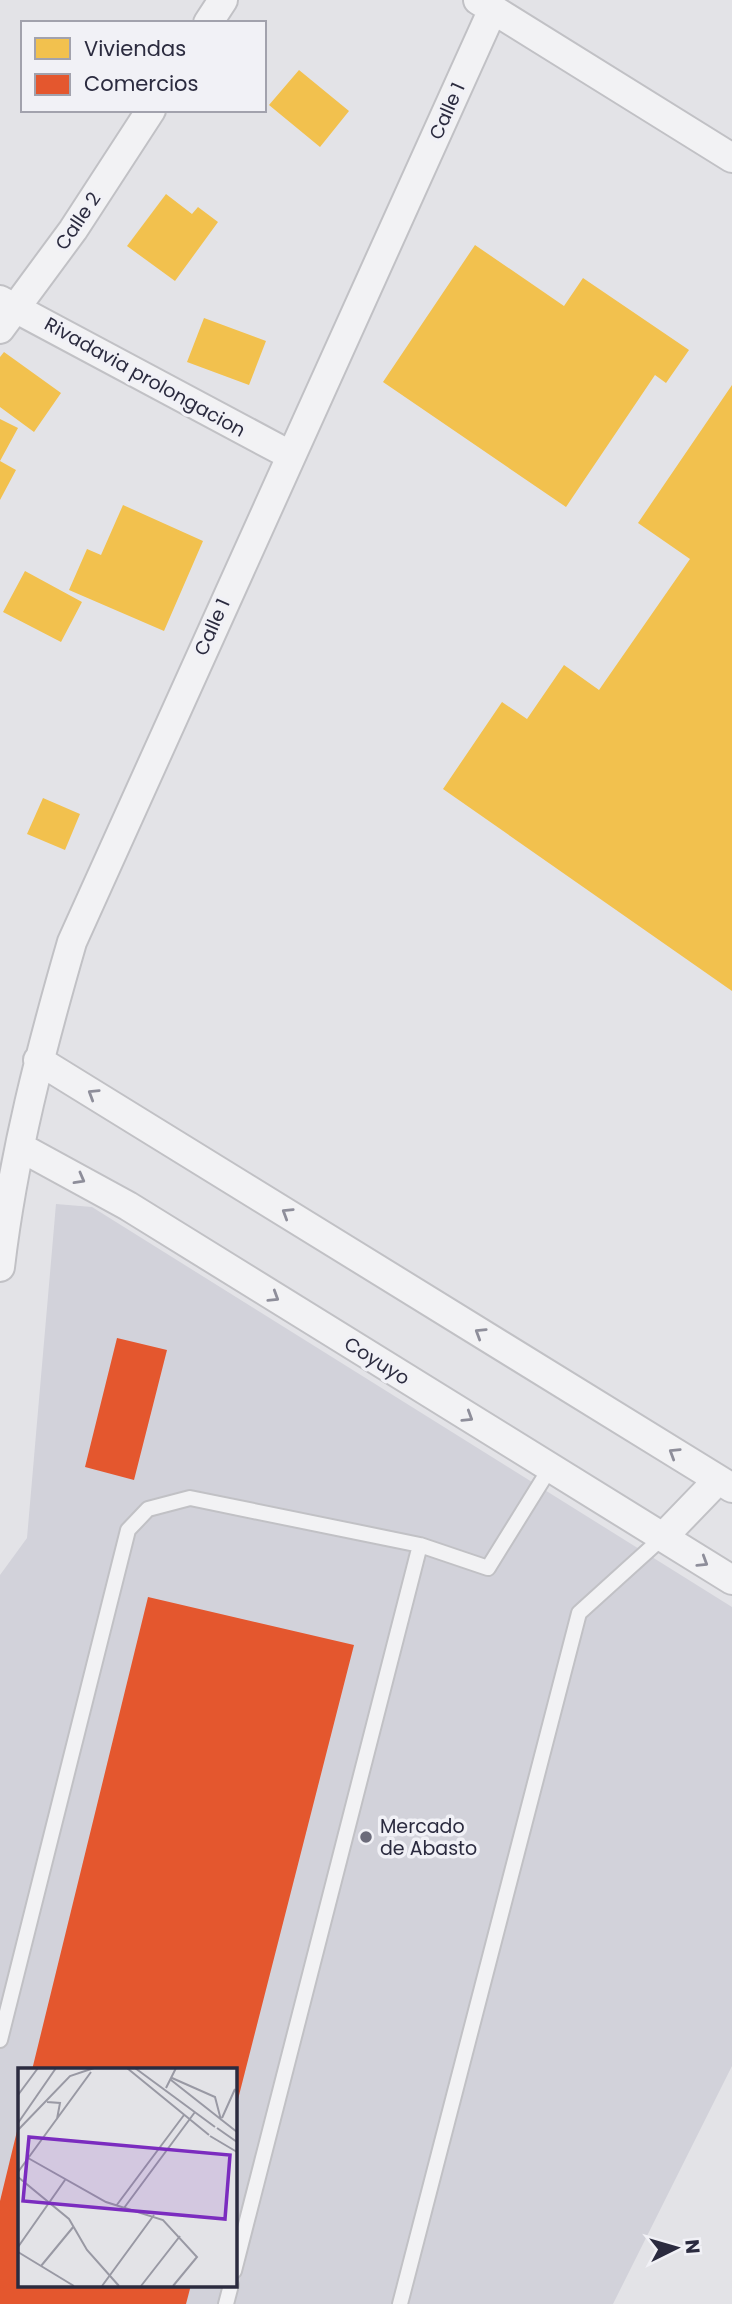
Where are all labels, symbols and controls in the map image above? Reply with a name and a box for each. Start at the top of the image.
legend [21,21,266,112]
text: Viviendas [84,34,186,63]
text: Comercios [84,69,198,98]
street label: Calle 1 [423,78,471,144]
street label: Calle 2 [49,187,107,255]
street label: Rivadavia prolongacion [40,310,250,444]
street label: Calle 1 [188,594,236,660]
one-way arrow [88,1089,101,1102]
one-way arrow [72,1171,85,1185]
one-way arrow [281,1209,294,1222]
one-way arrow [267,1288,280,1301]
one-way arrow [475,1328,488,1341]
street label: Coyuyo [339,1330,415,1392]
one-way arrow [460,1408,473,1421]
one-way arrow [668,1448,681,1461]
one-way arrow [695,1554,708,1567]
place label: Mercado de Abasto [380,1813,477,1862]
marker: Mercado de Abasto [358,1829,374,1845]
inset map [18,2068,236,2286]
north arrow [641,2213,711,2283]
text: N [678,2238,707,2255]

